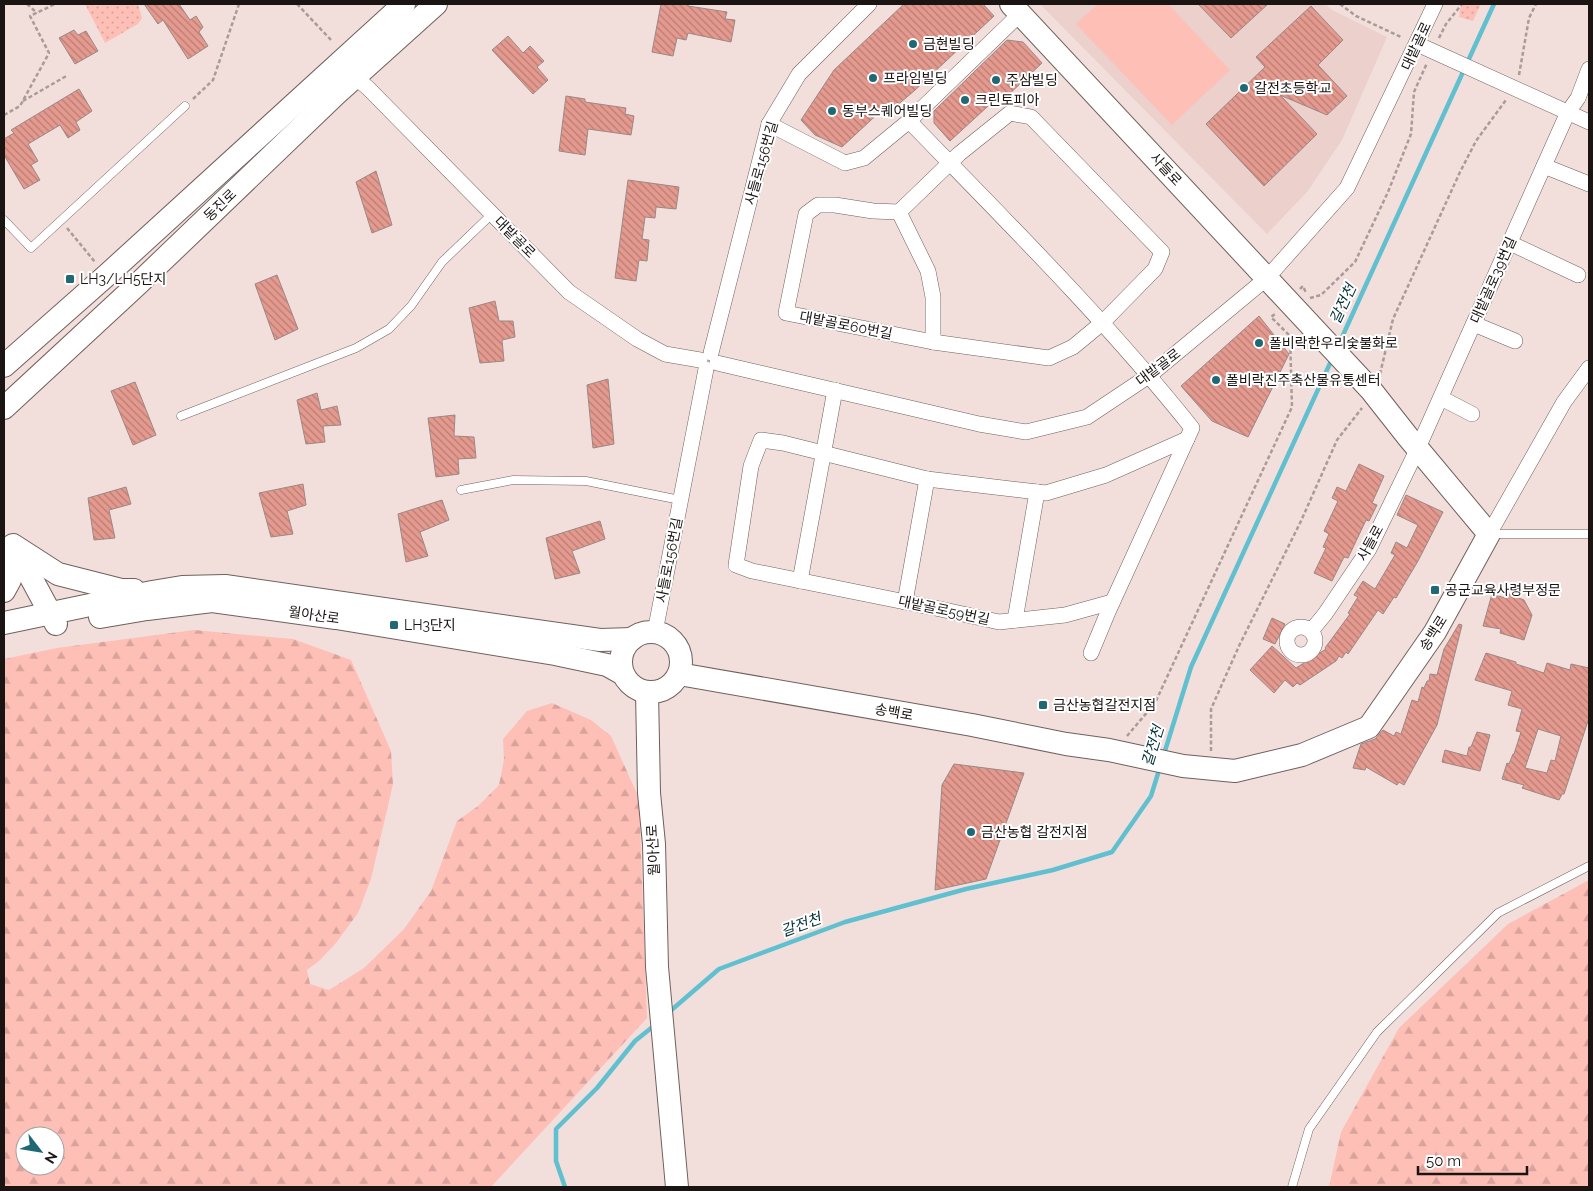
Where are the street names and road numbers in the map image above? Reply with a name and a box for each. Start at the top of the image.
street label: 대밭골로 [1398,19,1434,73]
street label: 사들로156번길 [741,119,781,207]
street label: 사들로 [1147,149,1185,189]
street label: 동진로 [201,186,240,224]
street label: 대밭골로 [491,213,539,261]
street label: 대밭골로39번길 [1467,234,1519,326]
street label: 대밭골로60번길 [798,308,894,342]
street label: 대밭골로 [1133,345,1183,389]
street label: 사들로156번길 [653,516,685,604]
street label: 사들로 [1354,522,1386,564]
street label: 대밭골로59번길 [897,592,991,628]
street label: 월아산로 [287,603,341,627]
street label: 송백로 [1416,612,1450,654]
street label: 송백로 [874,701,915,723]
street label: 월아산로 [644,824,662,876]

